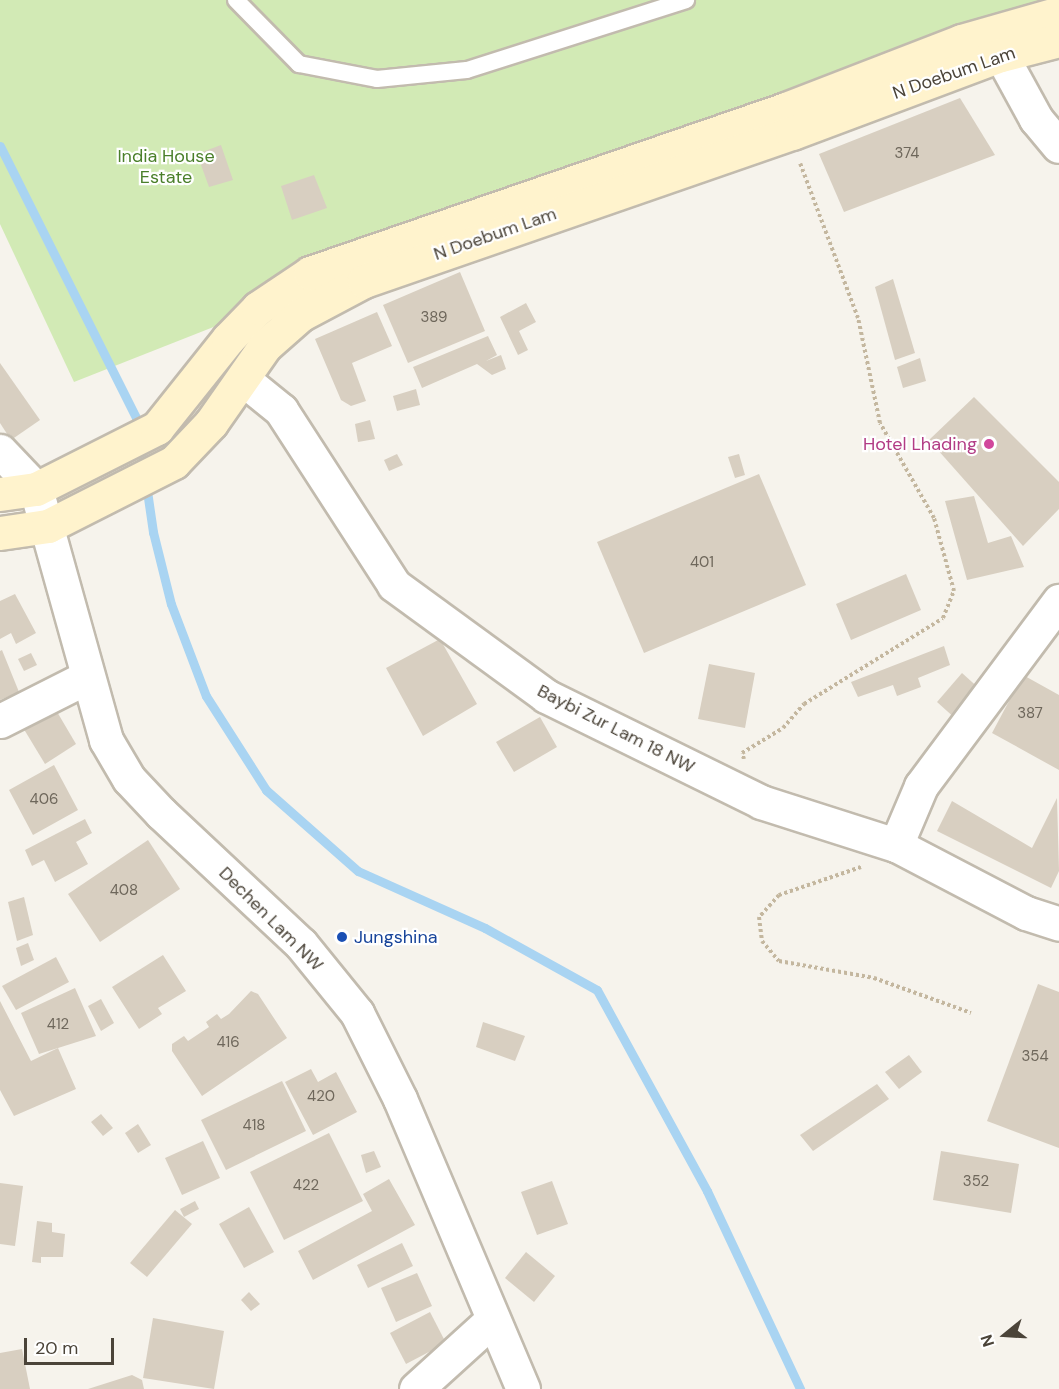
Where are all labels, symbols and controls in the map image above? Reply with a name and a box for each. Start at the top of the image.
street label: N Doebum Lam [890,42,1018,104]
house number: 374 [895,145,919,163]
park label: India House Estate [117,146,215,188]
street label: N Doebum Lam [431,203,559,265]
house number: 389 [421,309,447,327]
place label: Hotel Lhading [863,433,977,455]
marker: Hotel Lhading [982,437,996,451]
house number: 401 [690,554,714,572]
street label: Baybi Zur Lam 18 NW [534,680,698,778]
house number: 387 [1017,705,1043,723]
house number: 406 [30,791,58,809]
street label: Dechen Lam NW [214,862,328,976]
house number: 408 [110,882,138,900]
place label: Jungshina [354,926,438,948]
marker: Jungshina [335,930,349,944]
house number: 412 [47,1016,69,1034]
house number: 416 [216,1034,240,1052]
house number: 354 [1021,1048,1049,1066]
house number: 420 [307,1088,335,1106]
house number: 418 [243,1117,265,1135]
house number: 352 [963,1173,989,1191]
house number: 422 [293,1177,319,1195]
north arrow [975,1305,1035,1365]
scale bar [27,1326,117,1364]
text: N [976,1332,999,1350]
text: 20 m [35,1336,78,1360]

